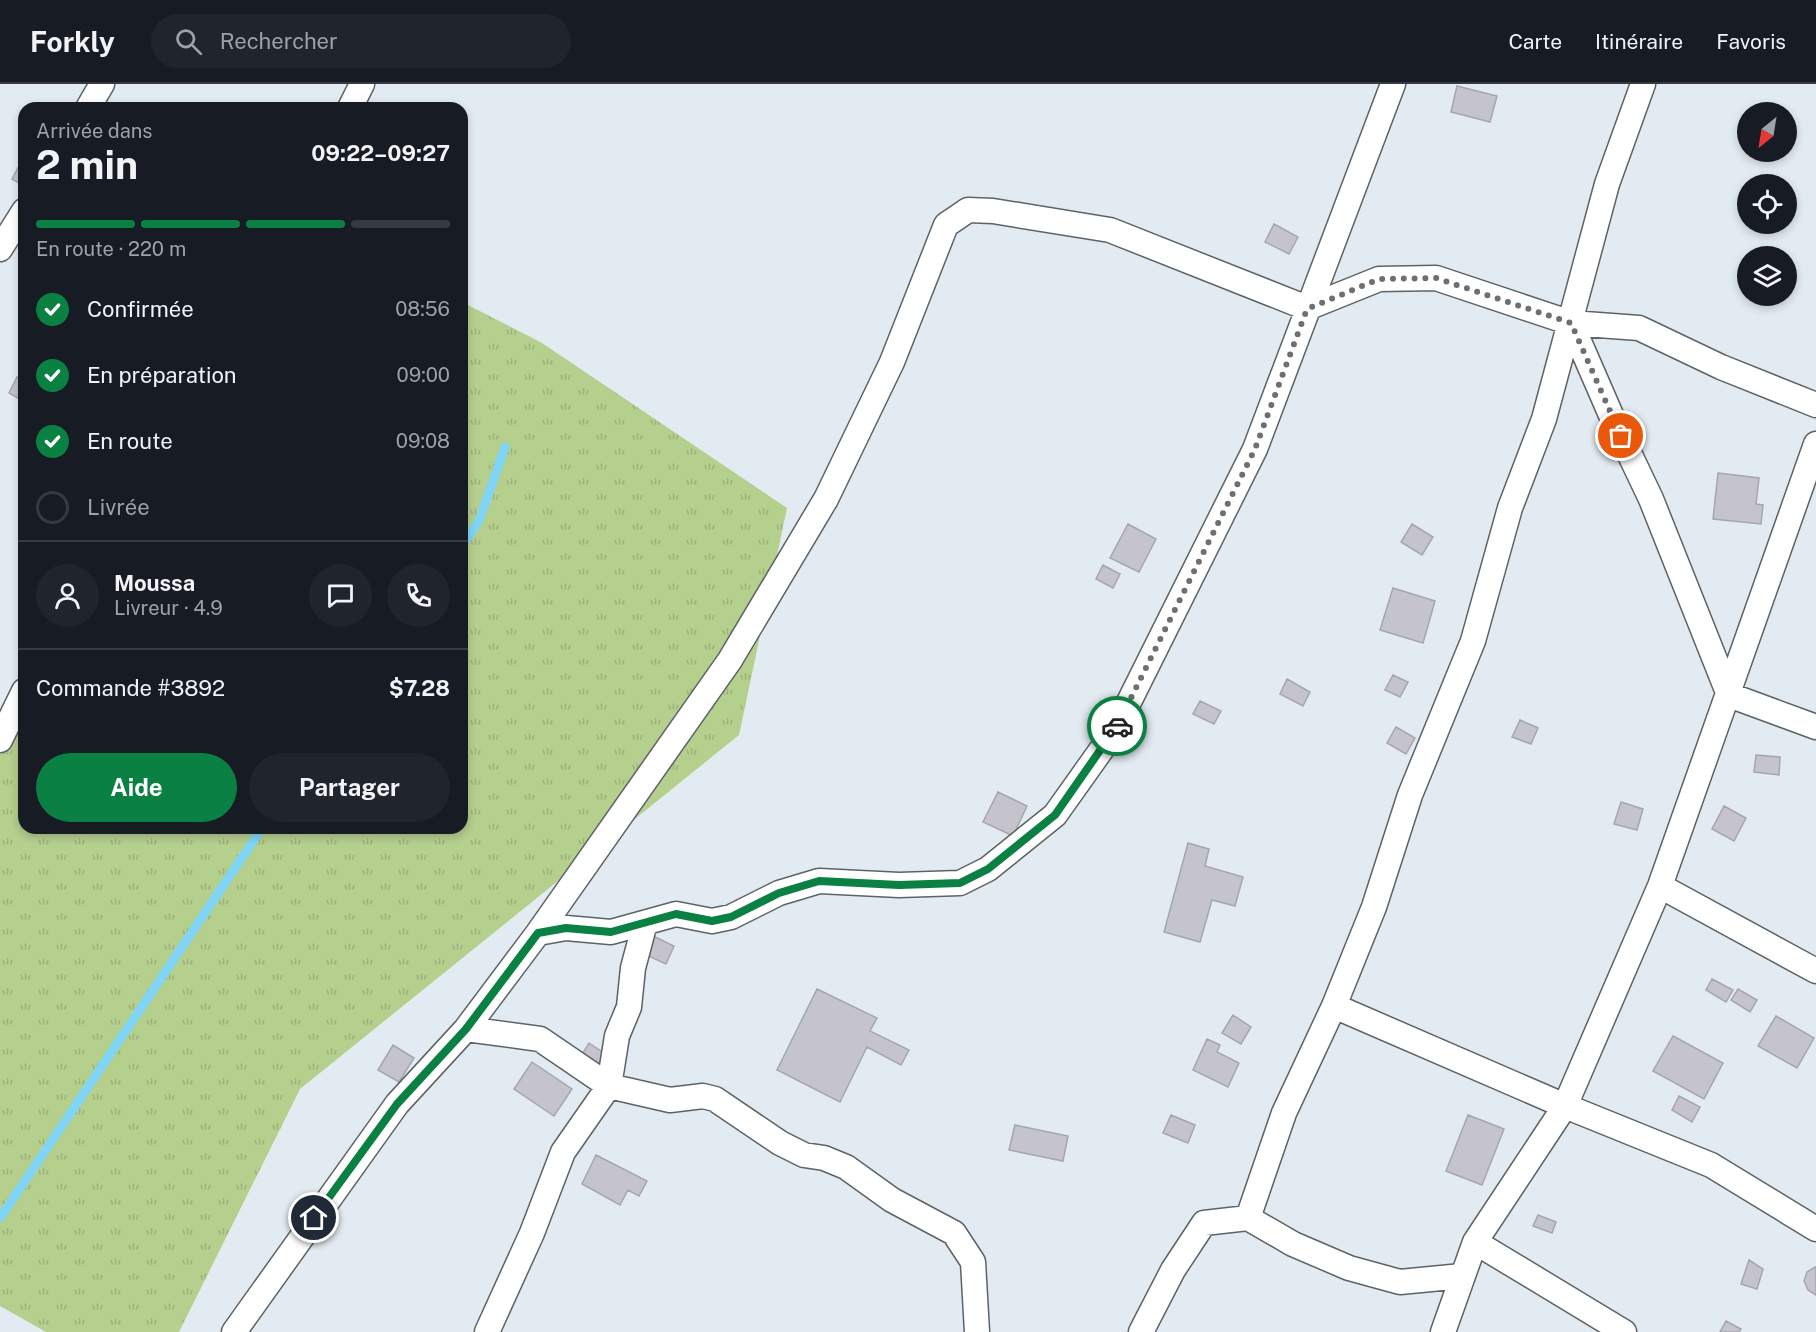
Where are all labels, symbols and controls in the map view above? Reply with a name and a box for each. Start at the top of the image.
search box [151,14,571,68]
text: Forkly [30,25,115,58]
icon: search [172,25,205,58]
text: Rechercher [220,28,338,54]
text: Carte [1508,29,1562,54]
text: Itinéraire [1595,29,1683,54]
text: Favoris [1716,29,1786,54]
north arrow [1737,102,1797,162]
map controls [1737,102,1797,306]
text: Arrivée dans [36,119,152,143]
text: 09:22–09:27 [311,140,450,166]
text: 2 min [36,142,138,188]
button: locate [1737,174,1797,234]
text: En route · 220 m [36,237,186,261]
button: layers [1737,246,1797,306]
icon: check [36,293,69,326]
text: Confirmée [87,296,194,322]
text: 08:56 [395,297,450,321]
icon: check [36,359,69,392]
text: En préparation [87,362,237,388]
text: 09:00 [397,363,450,387]
pin [1595,410,1646,461]
icon: bag [1604,419,1637,452]
icon: check [36,425,69,458]
text: En route [87,428,173,454]
text: 09:08 [396,429,450,453]
text: Livrée [87,494,150,520]
button: person [36,564,99,627]
button: chat [309,564,372,627]
button: phone [387,564,450,627]
text: Moussa [114,570,195,596]
text: Livreur · 4.9 [114,596,223,620]
text: Commande #3892 [36,675,225,701]
text: $7.28 [389,675,450,701]
courier [1087,696,1147,756]
icon: car [1101,710,1134,743]
button: Aide [36,753,237,822]
button: Partager [249,753,450,822]
pin [288,1192,339,1243]
icon: home [297,1201,330,1234]

